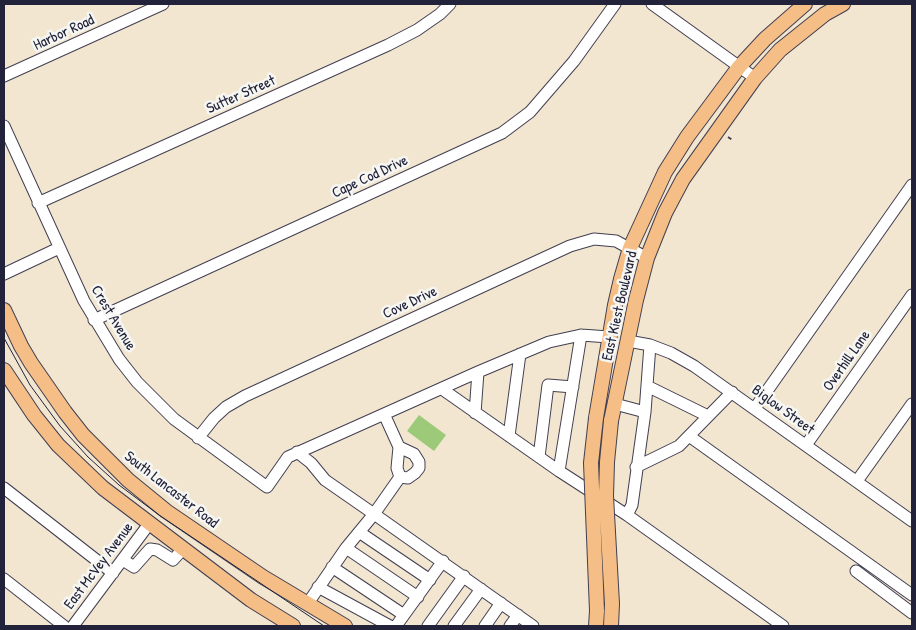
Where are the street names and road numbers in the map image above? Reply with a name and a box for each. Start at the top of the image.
street label: Harbor Road [31,11,97,55]
street label: Sutter Street [204,72,278,118]
street label: Cape Cod Drive [329,152,411,202]
street label: East Kiest Boulevard [599,250,641,362]
street label: Crest Avenue [87,282,139,354]
street label: Cove Drive [380,283,440,323]
street label: Overhill Lane [820,327,874,395]
street label: Biglow Street [748,381,818,439]
street label: South Lancaster Road [120,448,222,532]
street label: East McVey Avenue [61,519,137,613]

